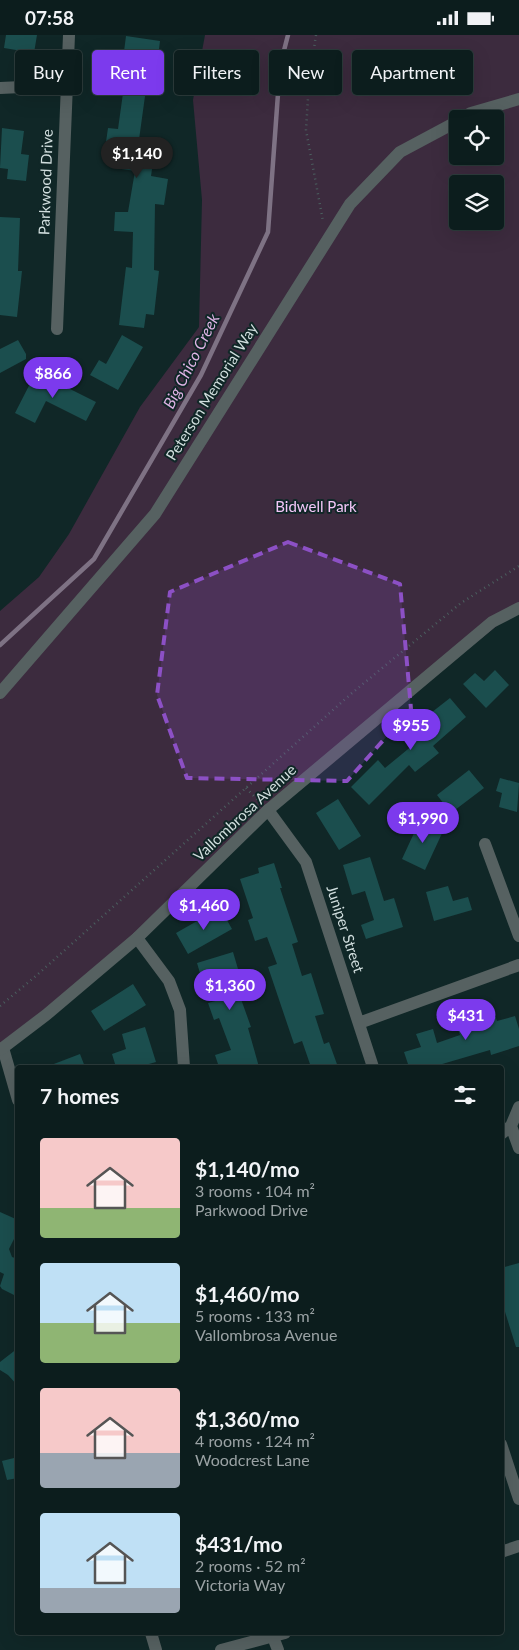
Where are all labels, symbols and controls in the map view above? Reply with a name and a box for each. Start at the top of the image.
text: 07:58 [25,6,74,29]
chip: Buy [15,50,82,95]
chip: Rent [92,50,164,95]
chip: Filters [174,50,259,95]
chip: New [269,50,342,95]
chip: Apartment [352,50,473,95]
map controls [449,110,504,230]
button: locate [449,110,504,165]
street label: Parkwood Drive [34,129,56,235]
pin: $1,140 [96,137,178,179]
text: $1,140 [112,143,162,162]
button: layers [449,175,504,230]
water label: Big Chico Creek [159,310,223,411]
street label: Peterson Memorial Way [162,319,261,463]
pin: $866 [23,357,83,399]
text: $866 [34,363,72,382]
park label: Bidwell Park [275,497,357,515]
pin: $955 [381,709,441,751]
text: $955 [392,715,430,734]
street label: Vallombrosa Avenue [189,760,299,864]
pin: $1,990 [382,801,464,844]
text: $1,990 [398,808,448,827]
street label: Juniper Street [323,883,369,975]
pin: $1,460 [163,889,245,931]
text: $1,460 [179,895,229,914]
pin: $1,360 [189,969,271,1011]
text: $1,360 [205,975,255,994]
pin: $431 [436,999,496,1041]
text: $431 [447,1005,485,1024]
icon: filters [451,1081,479,1109]
text: 7 homes [40,1083,119,1108]
text: $1,140/mo [195,1156,300,1181]
icon: home [80,1158,140,1218]
text: 3 rooms · 104 m² [195,1181,315,1200]
text: Parkwood Drive [195,1200,308,1219]
text: $1,460/mo [195,1281,300,1306]
icon: home [80,1283,140,1343]
text: 5 rooms · 133 m² [195,1306,315,1325]
text: Vallombrosa Avenue [195,1325,337,1344]
text: $1,360/mo [195,1406,300,1431]
icon: home [80,1408,140,1468]
text: 4 rooms · 124 m² [195,1431,315,1450]
text: Woodcrest Lane [195,1450,310,1469]
text: $431/mo [195,1531,283,1556]
icon: home [80,1533,140,1593]
text: 2 rooms · 52 m² [195,1556,306,1575]
text: Victoria Way [195,1575,285,1594]

